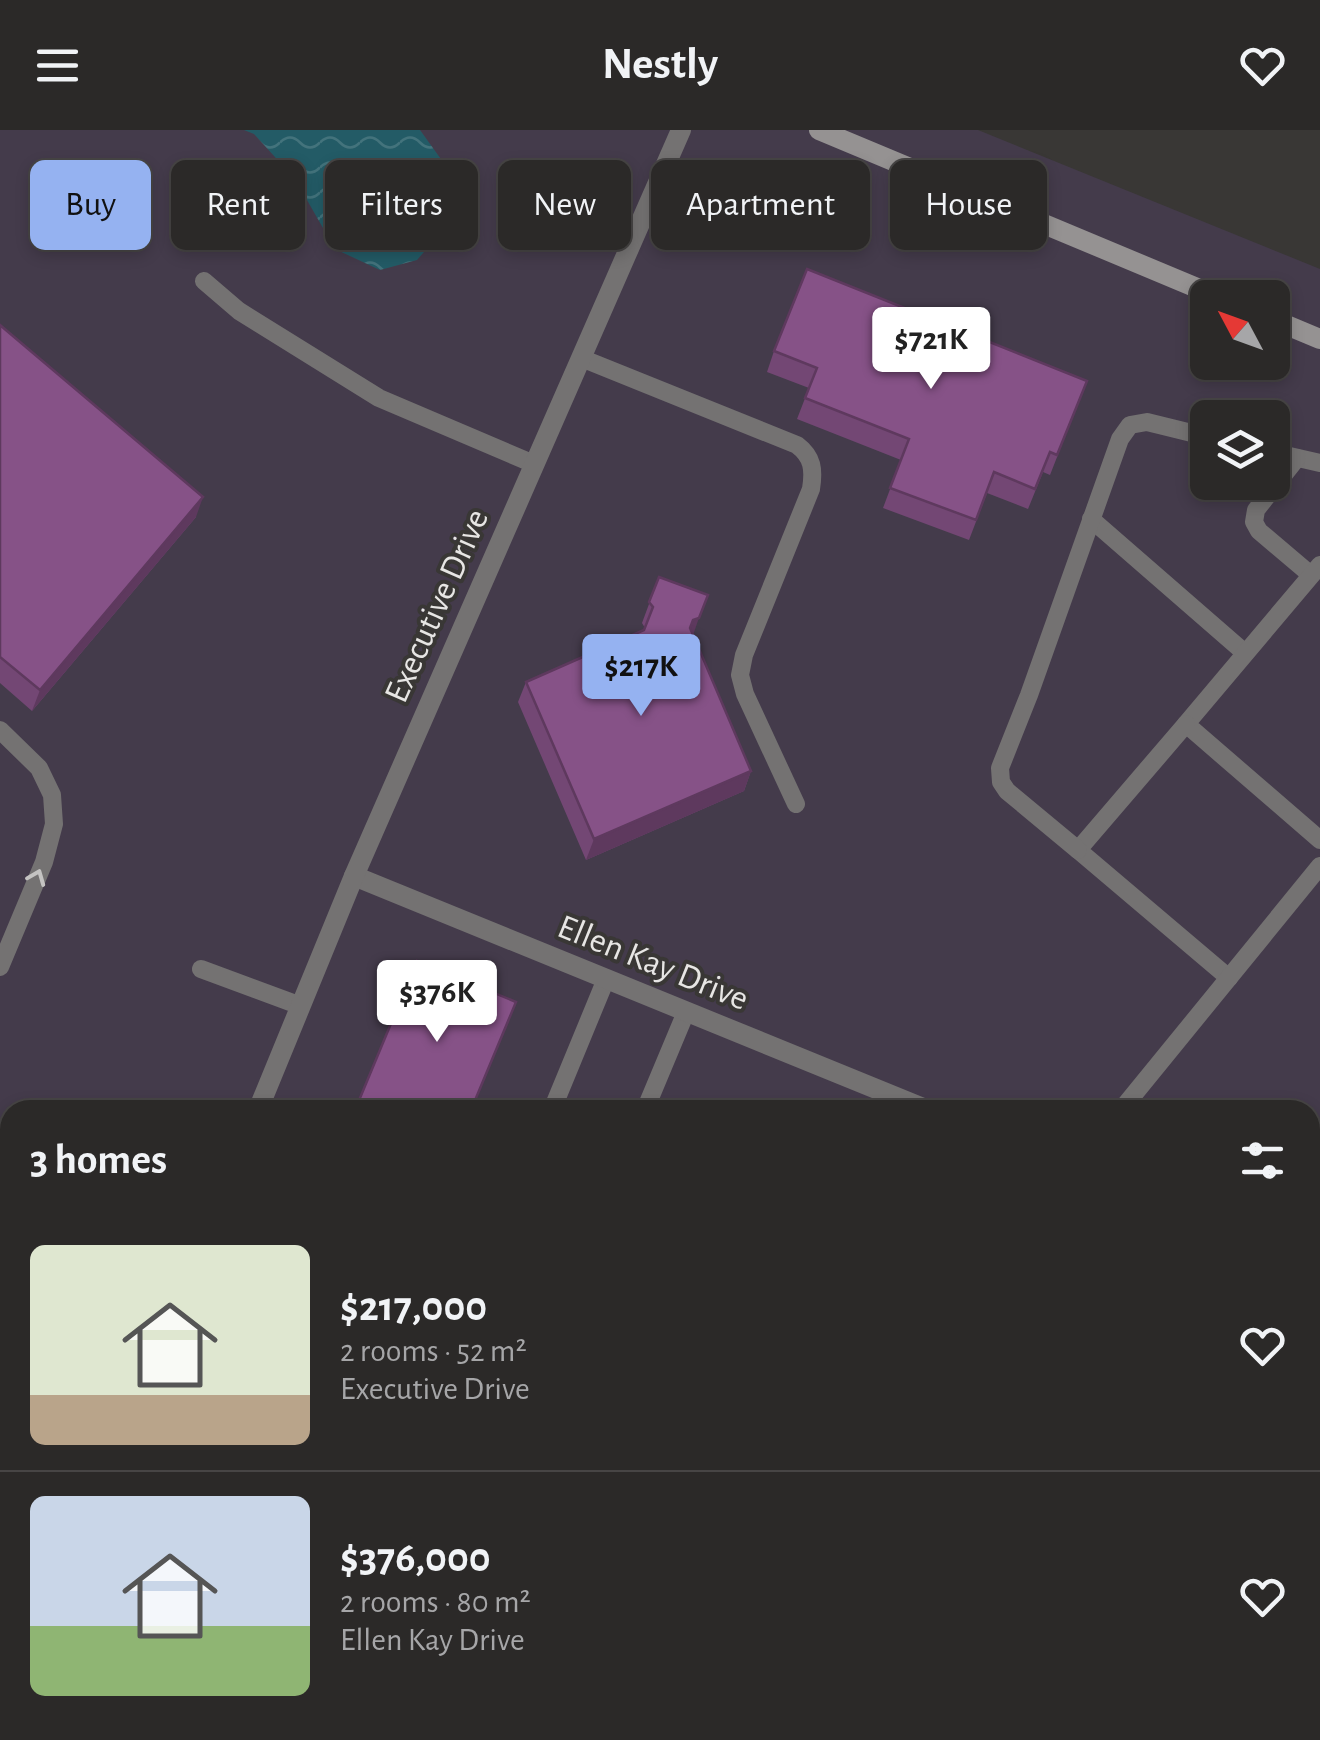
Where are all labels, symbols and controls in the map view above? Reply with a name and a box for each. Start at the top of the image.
icon: menu [30,38,85,93]
icon: heart [1235,38,1290,93]
text: Nestly [602,42,718,87]
chip: Buy [30,160,151,250]
chip: Rent [171,160,305,250]
chip: Filters [325,160,478,250]
chip: New [498,160,631,250]
chip: Apartment [651,160,870,250]
chip: House [890,160,1047,250]
north arrow [1190,280,1290,380]
map controls [1190,280,1290,500]
pin: $721K [861,307,1001,392]
text: $721K [894,323,968,355]
button: layers [1190,400,1290,500]
street label: Executive Drive [379,504,495,708]
pin: $217K [571,634,711,719]
text: $217K [604,650,678,682]
one-way arrow [26,869,46,887]
street label: Ellen Kay Drive [553,909,753,1017]
pin: $376K [367,960,507,1045]
text: $376K [399,976,475,1008]
icon: filters [1235,1133,1290,1188]
text: 3 homes [30,1139,167,1181]
icon: home [110,1285,230,1405]
text: $217,000 [340,1286,487,1328]
icon: heart [1235,1318,1290,1373]
text: 2 rooms · 52 m² [340,1335,527,1367]
text: Executive Drive [340,1373,530,1405]
icon: home [110,1536,230,1656]
text: $376,000 [340,1537,491,1579]
icon: heart [1235,1569,1290,1624]
text: 2 rooms · 80 m² [340,1586,531,1618]
text: Ellen Kay Drive [340,1624,525,1656]

